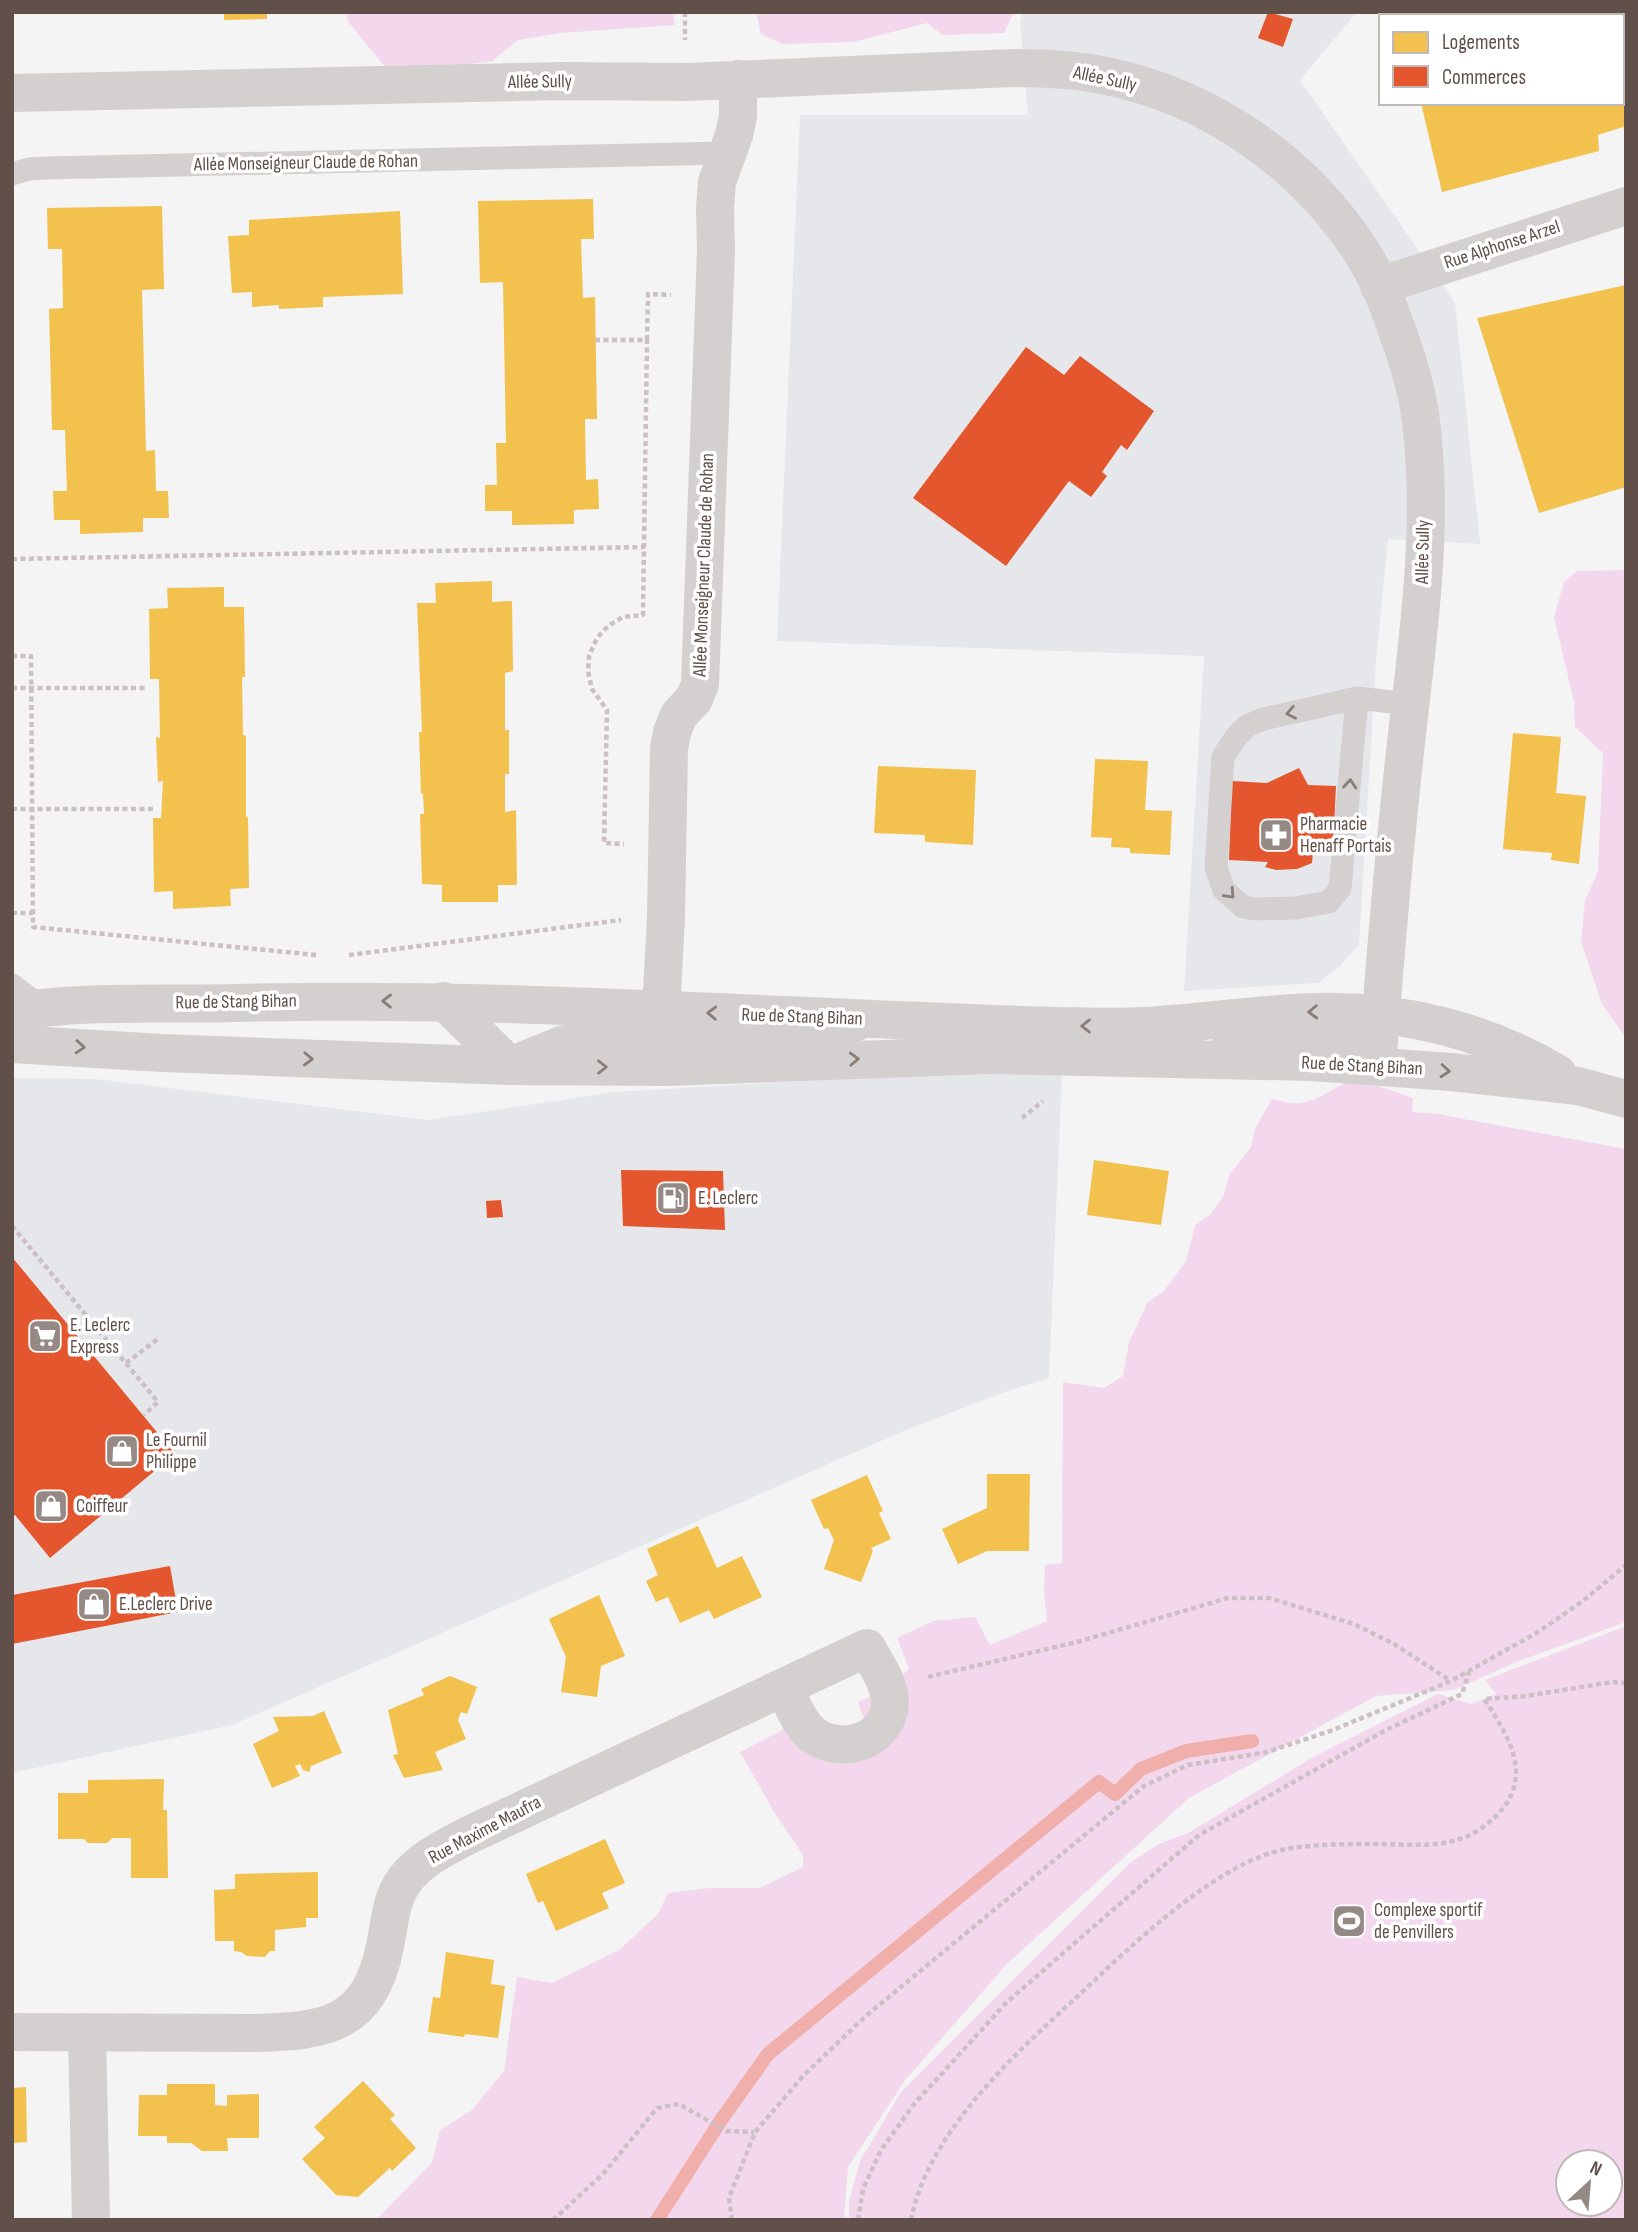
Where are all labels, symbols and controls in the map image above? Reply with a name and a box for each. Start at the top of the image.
legend [1379,14,1624,105]
text: Logements [1442,30,1520,55]
street label: Allée Sully [1070,61,1139,97]
text: Commerces [1442,65,1526,90]
street label: Allée Sully [507,70,573,94]
street label: Allée Monseigneur Claude de Rohan [193,150,418,176]
street label: Rue Alphonse Arzel [1441,215,1563,275]
street label: Allée Monseigneur Claude de Rohan [689,453,719,678]
street label: Allée Sully [1411,519,1435,585]
one-way arrow [1285,705,1297,720]
one-way arrow [1342,778,1357,789]
place label: Pharmacie Henaff Portais [1300,813,1392,858]
pharmacy icon: Pharmacie Henaff Portais [1257,816,1295,854]
one-way arrow [1222,886,1234,899]
street label: Rue de Stang Bihan [175,989,297,1015]
one-way arrow [381,993,392,1009]
street label: Rue de Stang Bihan [741,1003,863,1031]
one-way arrow [1307,1005,1318,1020]
one-way arrow [706,1006,717,1021]
one-way arrow [1081,1018,1091,1034]
one-way arrow [75,1040,86,1055]
one-way arrow [302,1051,313,1066]
one-way arrow [849,1051,860,1066]
street label: Rue de Stang Bihan [1301,1051,1423,1081]
one-way arrow [597,1059,608,1074]
one-way arrow [1440,1064,1451,1079]
fuel station icon: E. Leclerc [654,1179,692,1217]
place label: E. Leclerc [698,1187,758,1210]
place label: E. Leclerc Express [70,1314,130,1359]
supermarket icon: E. Leclerc Express [26,1317,64,1355]
place label: Le Fournil Philippe [146,1429,207,1474]
shop icon: Le Fournil Philippe [103,1432,141,1470]
shop icon: Coiffeur [32,1487,70,1525]
place label: Coiffeur [76,1495,129,1518]
shop icon: E.Leclerc Drive [75,1585,113,1623]
place label: E.Leclerc Drive [119,1593,213,1616]
street label: Rue Maxime Maufra [425,1791,545,1869]
place label: Complexe sportif de Penvillers [1374,1899,1483,1944]
sports icon: Complexe sportif de Penvillers [1330,1902,1368,1940]
north arrow [1554,2148,1624,2218]
text: N [1586,2157,1605,2182]

